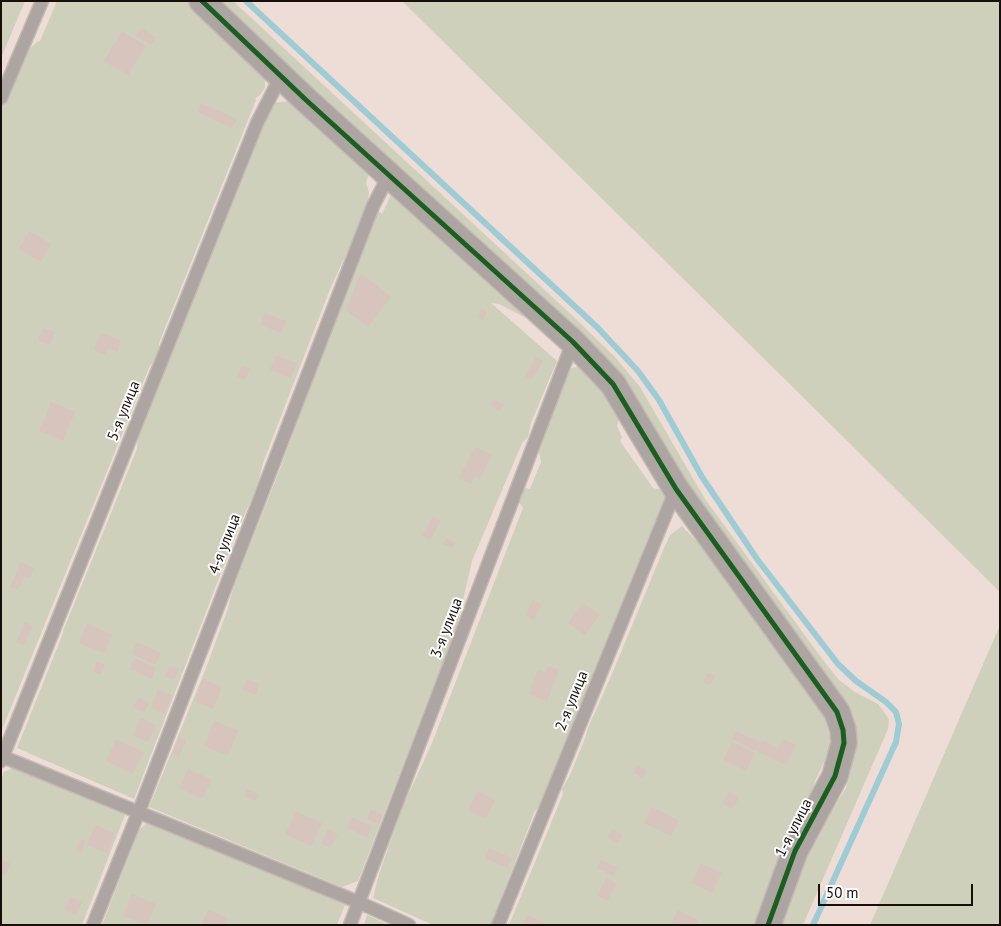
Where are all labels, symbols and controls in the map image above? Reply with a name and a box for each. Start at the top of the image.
street label: 5-я улица [104,378,144,444]
street label: 4-я улица [205,511,245,577]
street label: 3-я улица [427,595,467,661]
street label: 2-я улица [552,668,592,734]
street label: 1-я улица [772,796,816,860]
scale bar [821,874,976,906]
text: 50 m [826,883,859,902]

